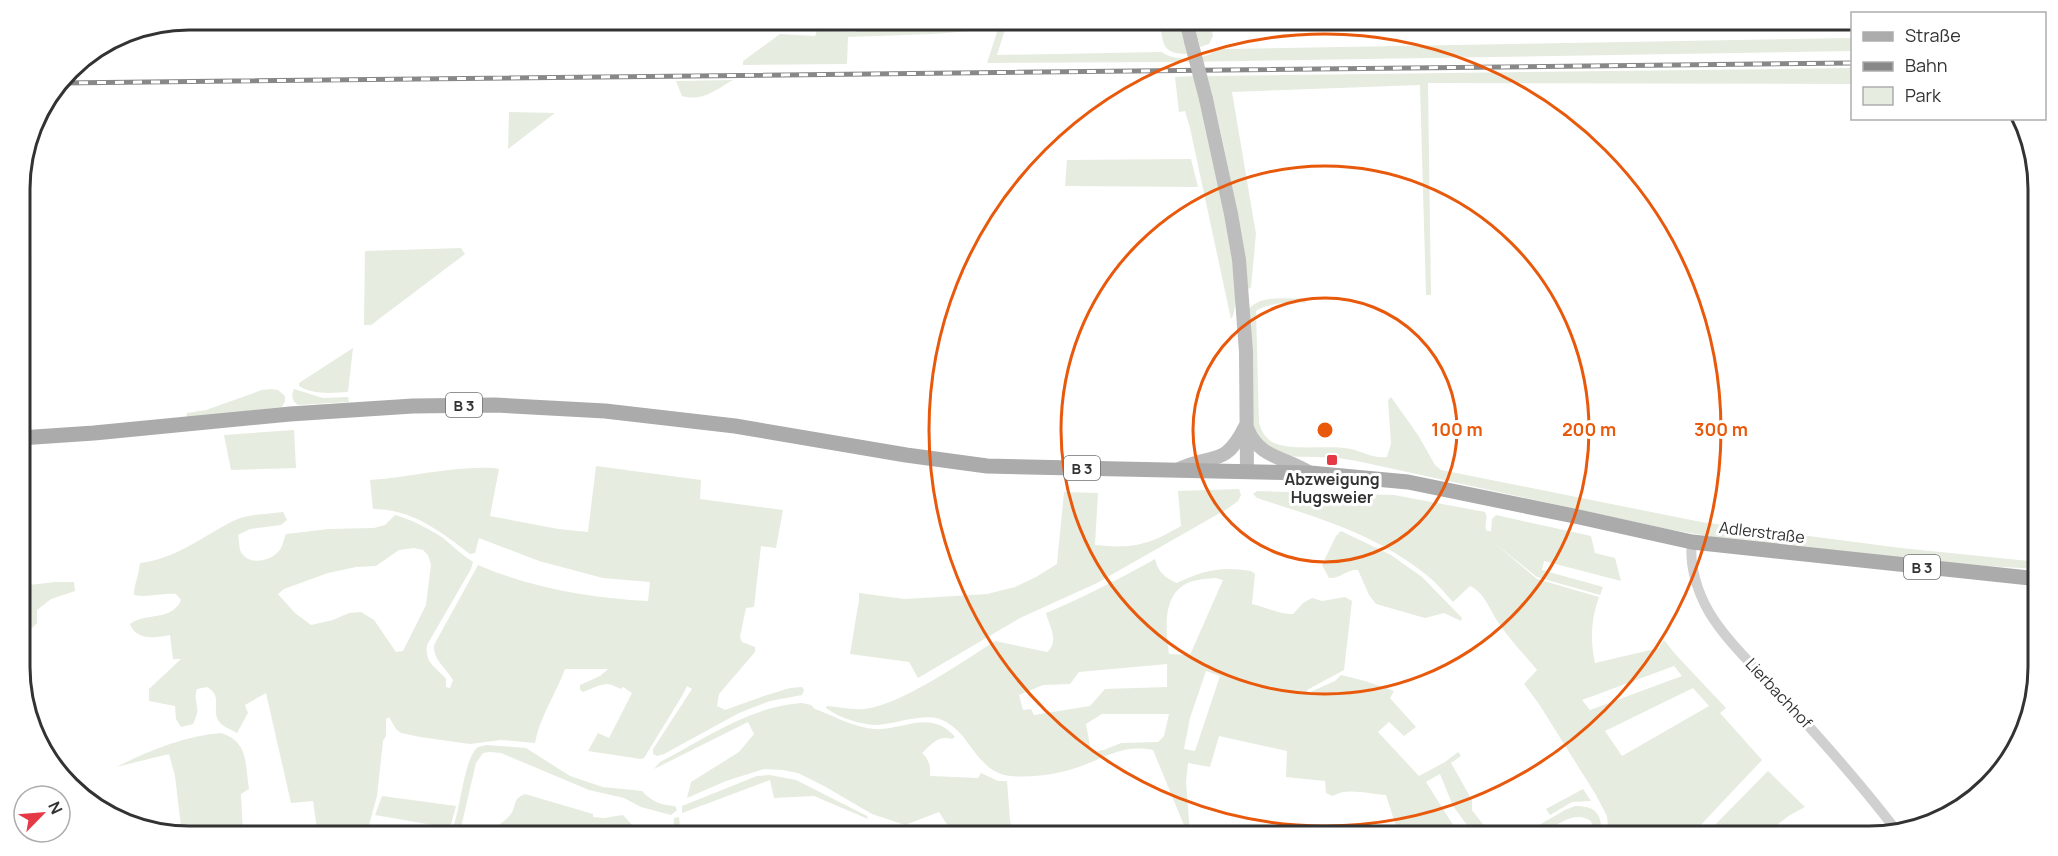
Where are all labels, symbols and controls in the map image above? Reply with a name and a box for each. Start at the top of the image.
legend [1851,12,2046,120]
text: Straße [1905,23,1961,47]
text: Bahn [1905,53,1947,77]
text: Park [1905,83,1942,107]
road number: B 3 [446,393,482,417]
text: 100 m [1431,417,1483,441]
text: 200 m [1562,417,1616,441]
text: 300 m [1694,417,1748,441]
centre of rings [1315,420,1335,440]
marker: Abzweigung Hugsweier [1325,453,1339,467]
road number: B 3 [1064,456,1100,480]
place label: Abzweigung Hugsweier [1284,468,1380,508]
street label: Adlerstraße [1718,516,1806,548]
road number: B 3 [1904,555,1940,579]
street label: Lierbachhof [1741,653,1817,733]
north arrow [12,784,72,844]
text: N [43,798,68,818]

